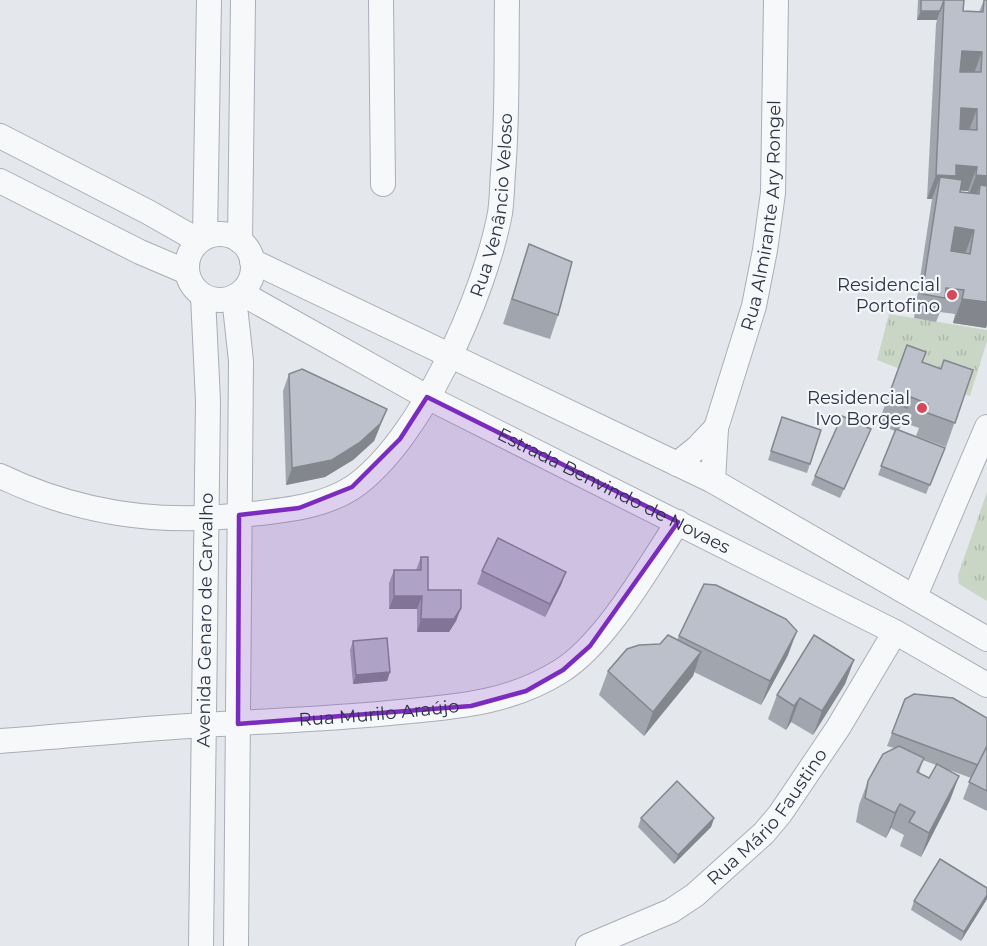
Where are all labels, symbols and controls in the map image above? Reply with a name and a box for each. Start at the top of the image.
street label: Rua Almirante Ary Rongel [736,100,785,334]
street label: Rua Venâncio Veloso [465,113,517,300]
place label: Residencial Portofino [837,274,940,317]
marker: Residencial Portofino [945,288,959,302]
place label: Residencial Ivo Borges [807,387,910,430]
marker: Residencial Ivo Borges [915,401,929,415]
street label: Estrada Benvindo de Novaes [494,423,734,558]
street label: Avenida Genaro de Carvalho [193,492,218,748]
street label: Rua Murilo Araújo [298,695,461,731]
street label: Rua Mário Faustino [702,744,832,890]

